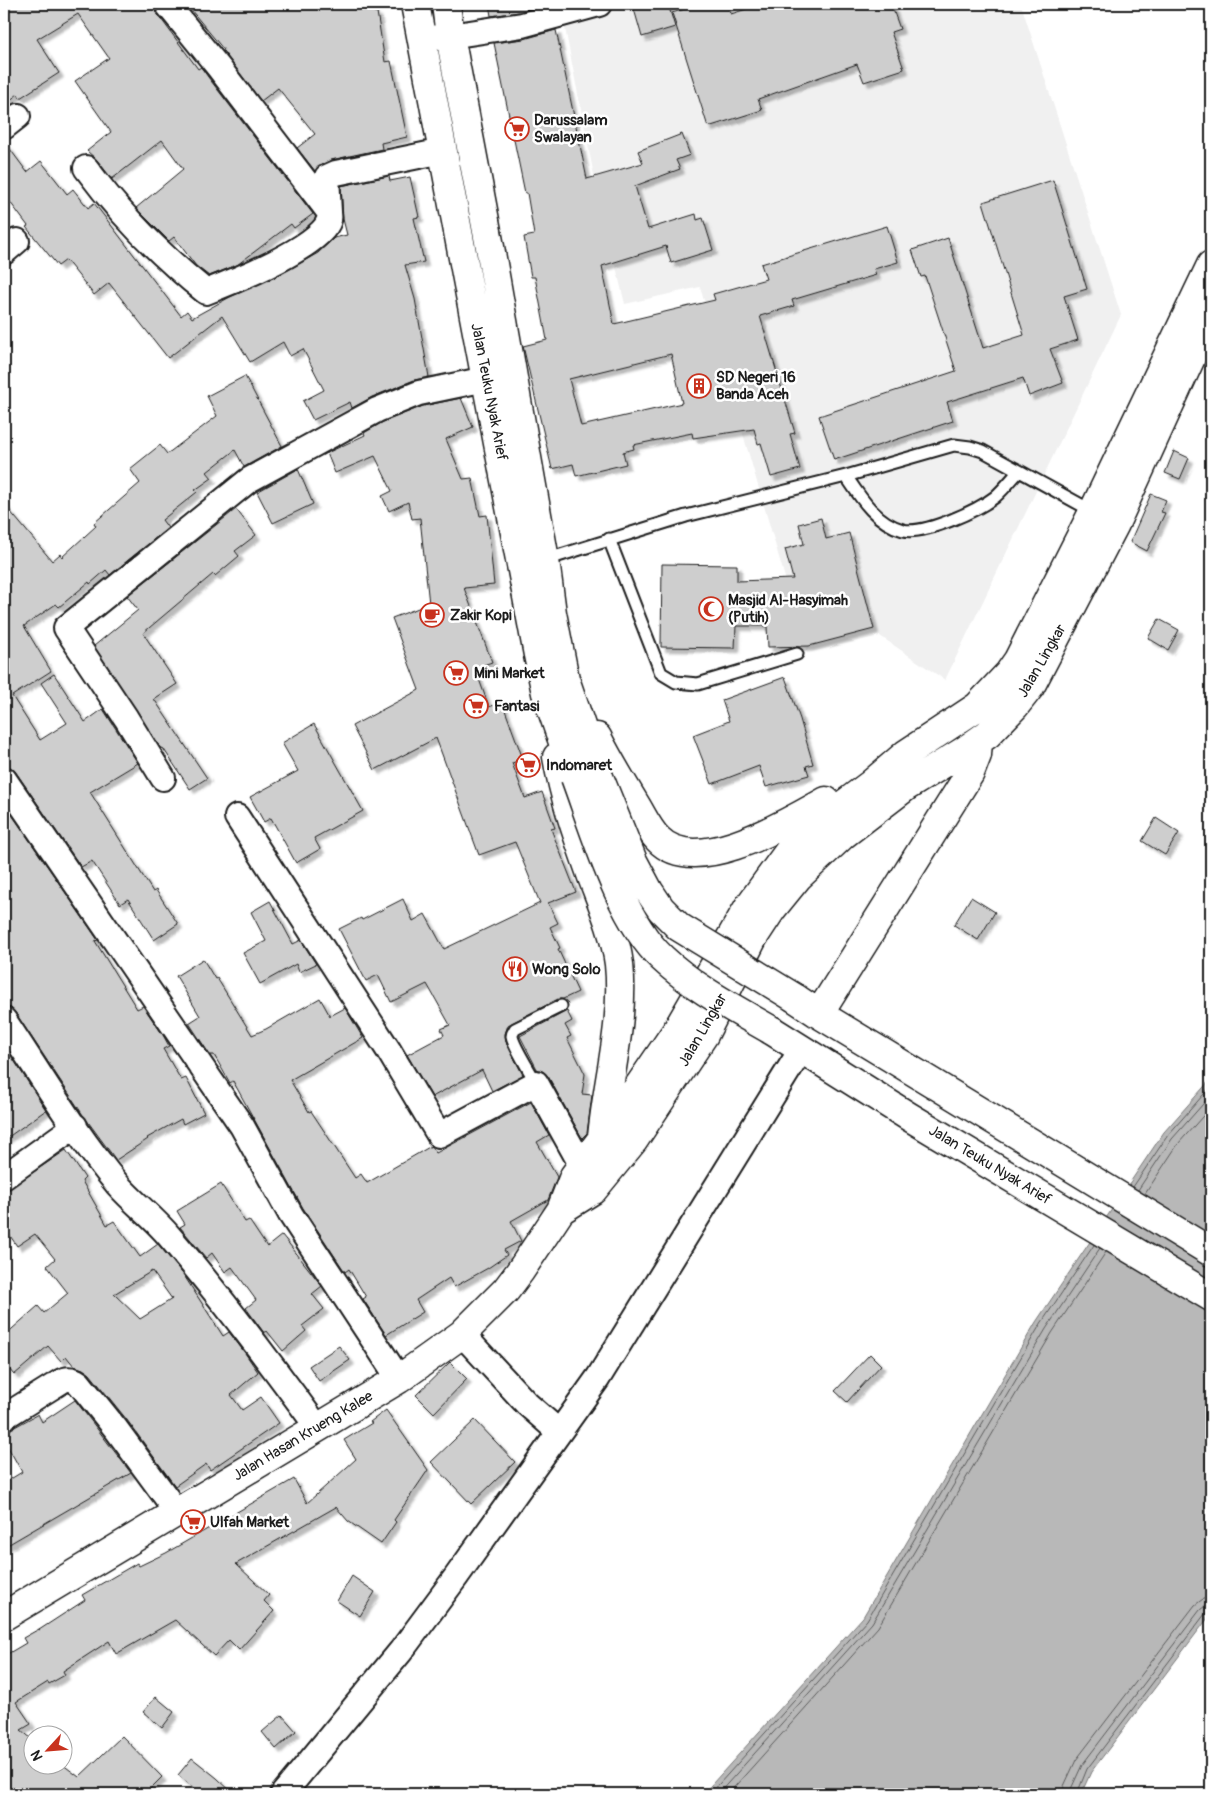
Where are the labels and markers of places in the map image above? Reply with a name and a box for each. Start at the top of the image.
place label: Darussalam Swalayan [534,111,608,147]
supermarket icon: Darussalam Swalayan [504,116,530,142]
place label: SD Negeri 16 Banda Aceh [716,368,796,404]
building icon: SD Negeri 16 Banda Aceh [686,373,712,399]
place label: Masjid Al-Hasyimah (Putih) [728,591,848,627]
mosque icon: Masjid Al-Hasyimah (Putih) [698,596,724,622]
cafe icon: Zakir Kopi [419,602,445,628]
place label: Zakir Kopi [450,606,512,625]
supermarket icon: Mini Market [443,660,469,686]
place label: Mini Market [474,664,546,683]
supermarket icon: Fantasi [463,693,489,719]
place label: Fantasi [494,697,540,716]
supermarket icon: Indomaret [515,752,541,778]
place label: Indomaret [546,756,613,775]
restaurant icon: Wong Solo [502,956,528,982]
place label: Wong Solo [532,960,600,979]
supermarket icon: Ulfah Market [180,1509,206,1535]
place label: Ulfah Market [210,1513,290,1532]

